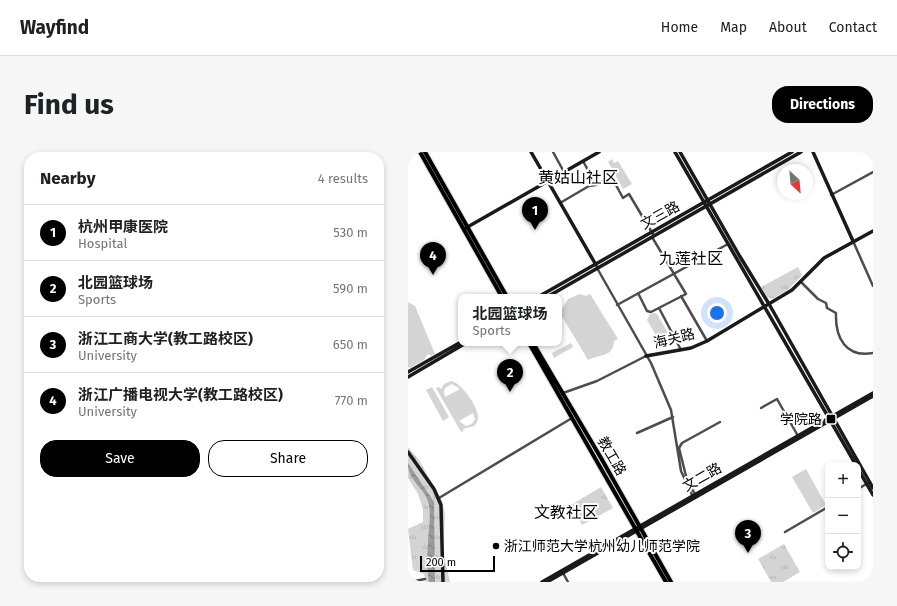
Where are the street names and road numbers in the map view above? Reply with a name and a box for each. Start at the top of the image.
street label: 文三路 [638,198,683,233]
street label: 海关路 [652,325,697,352]
street label: 教工路 [594,434,629,479]
street label: 文二路 [680,460,725,495]

